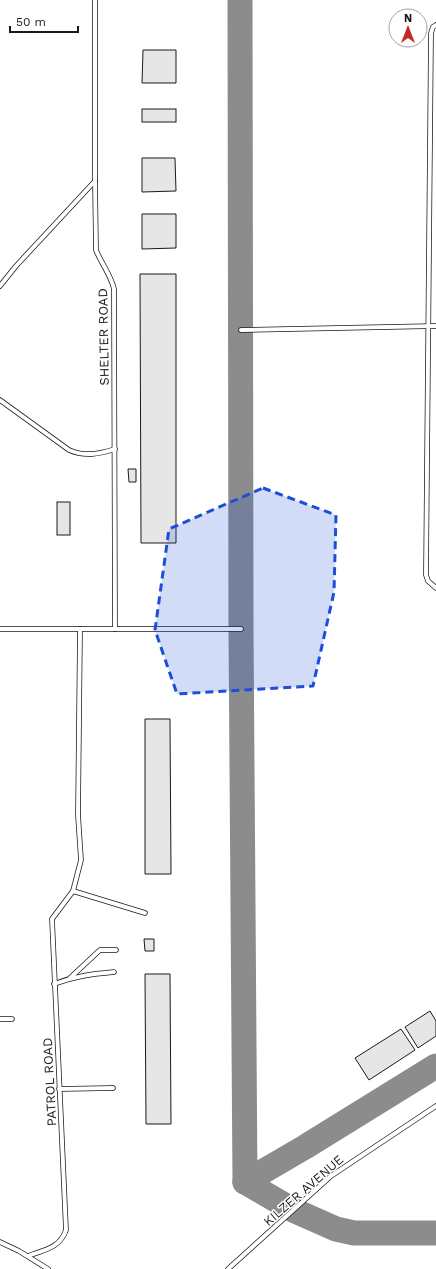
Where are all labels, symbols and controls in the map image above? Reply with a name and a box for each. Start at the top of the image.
scale bar [10,8,78,34]
north arrow [388,8,428,48]
text: N [404,12,412,25]
text: 50 m [16,15,46,29]
street label: SHELTER ROAD [95,288,112,386]
street label: PATROL ROAD [40,1037,59,1127]
street label: KILZER AVENUE [260,1152,346,1229]

